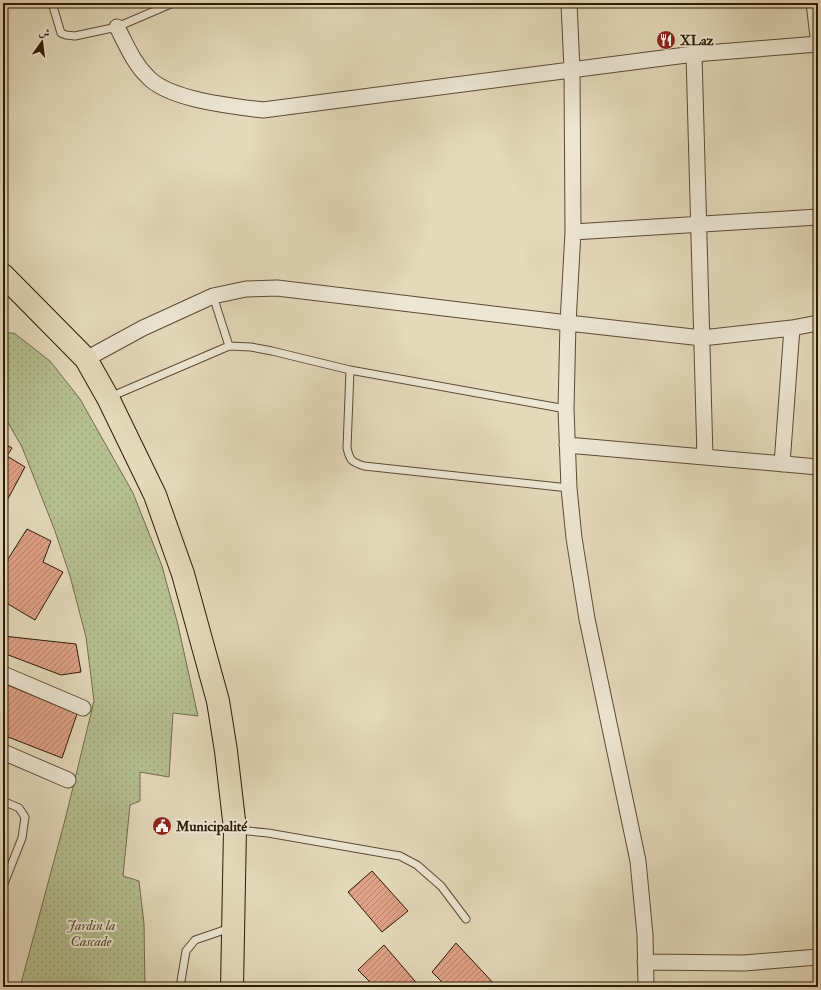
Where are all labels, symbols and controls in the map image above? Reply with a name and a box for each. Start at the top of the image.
north arrow [22,22,62,62]
text: ش [37,25,51,40]
restaurant icon: XLaz [655,29,677,51]
place label: XLaz [680,32,714,49]
public building icon: Municipalité [151,815,173,837]
place label: Municipalité [175,818,248,836]
park label: Jardin la Cascade [66,917,116,950]

